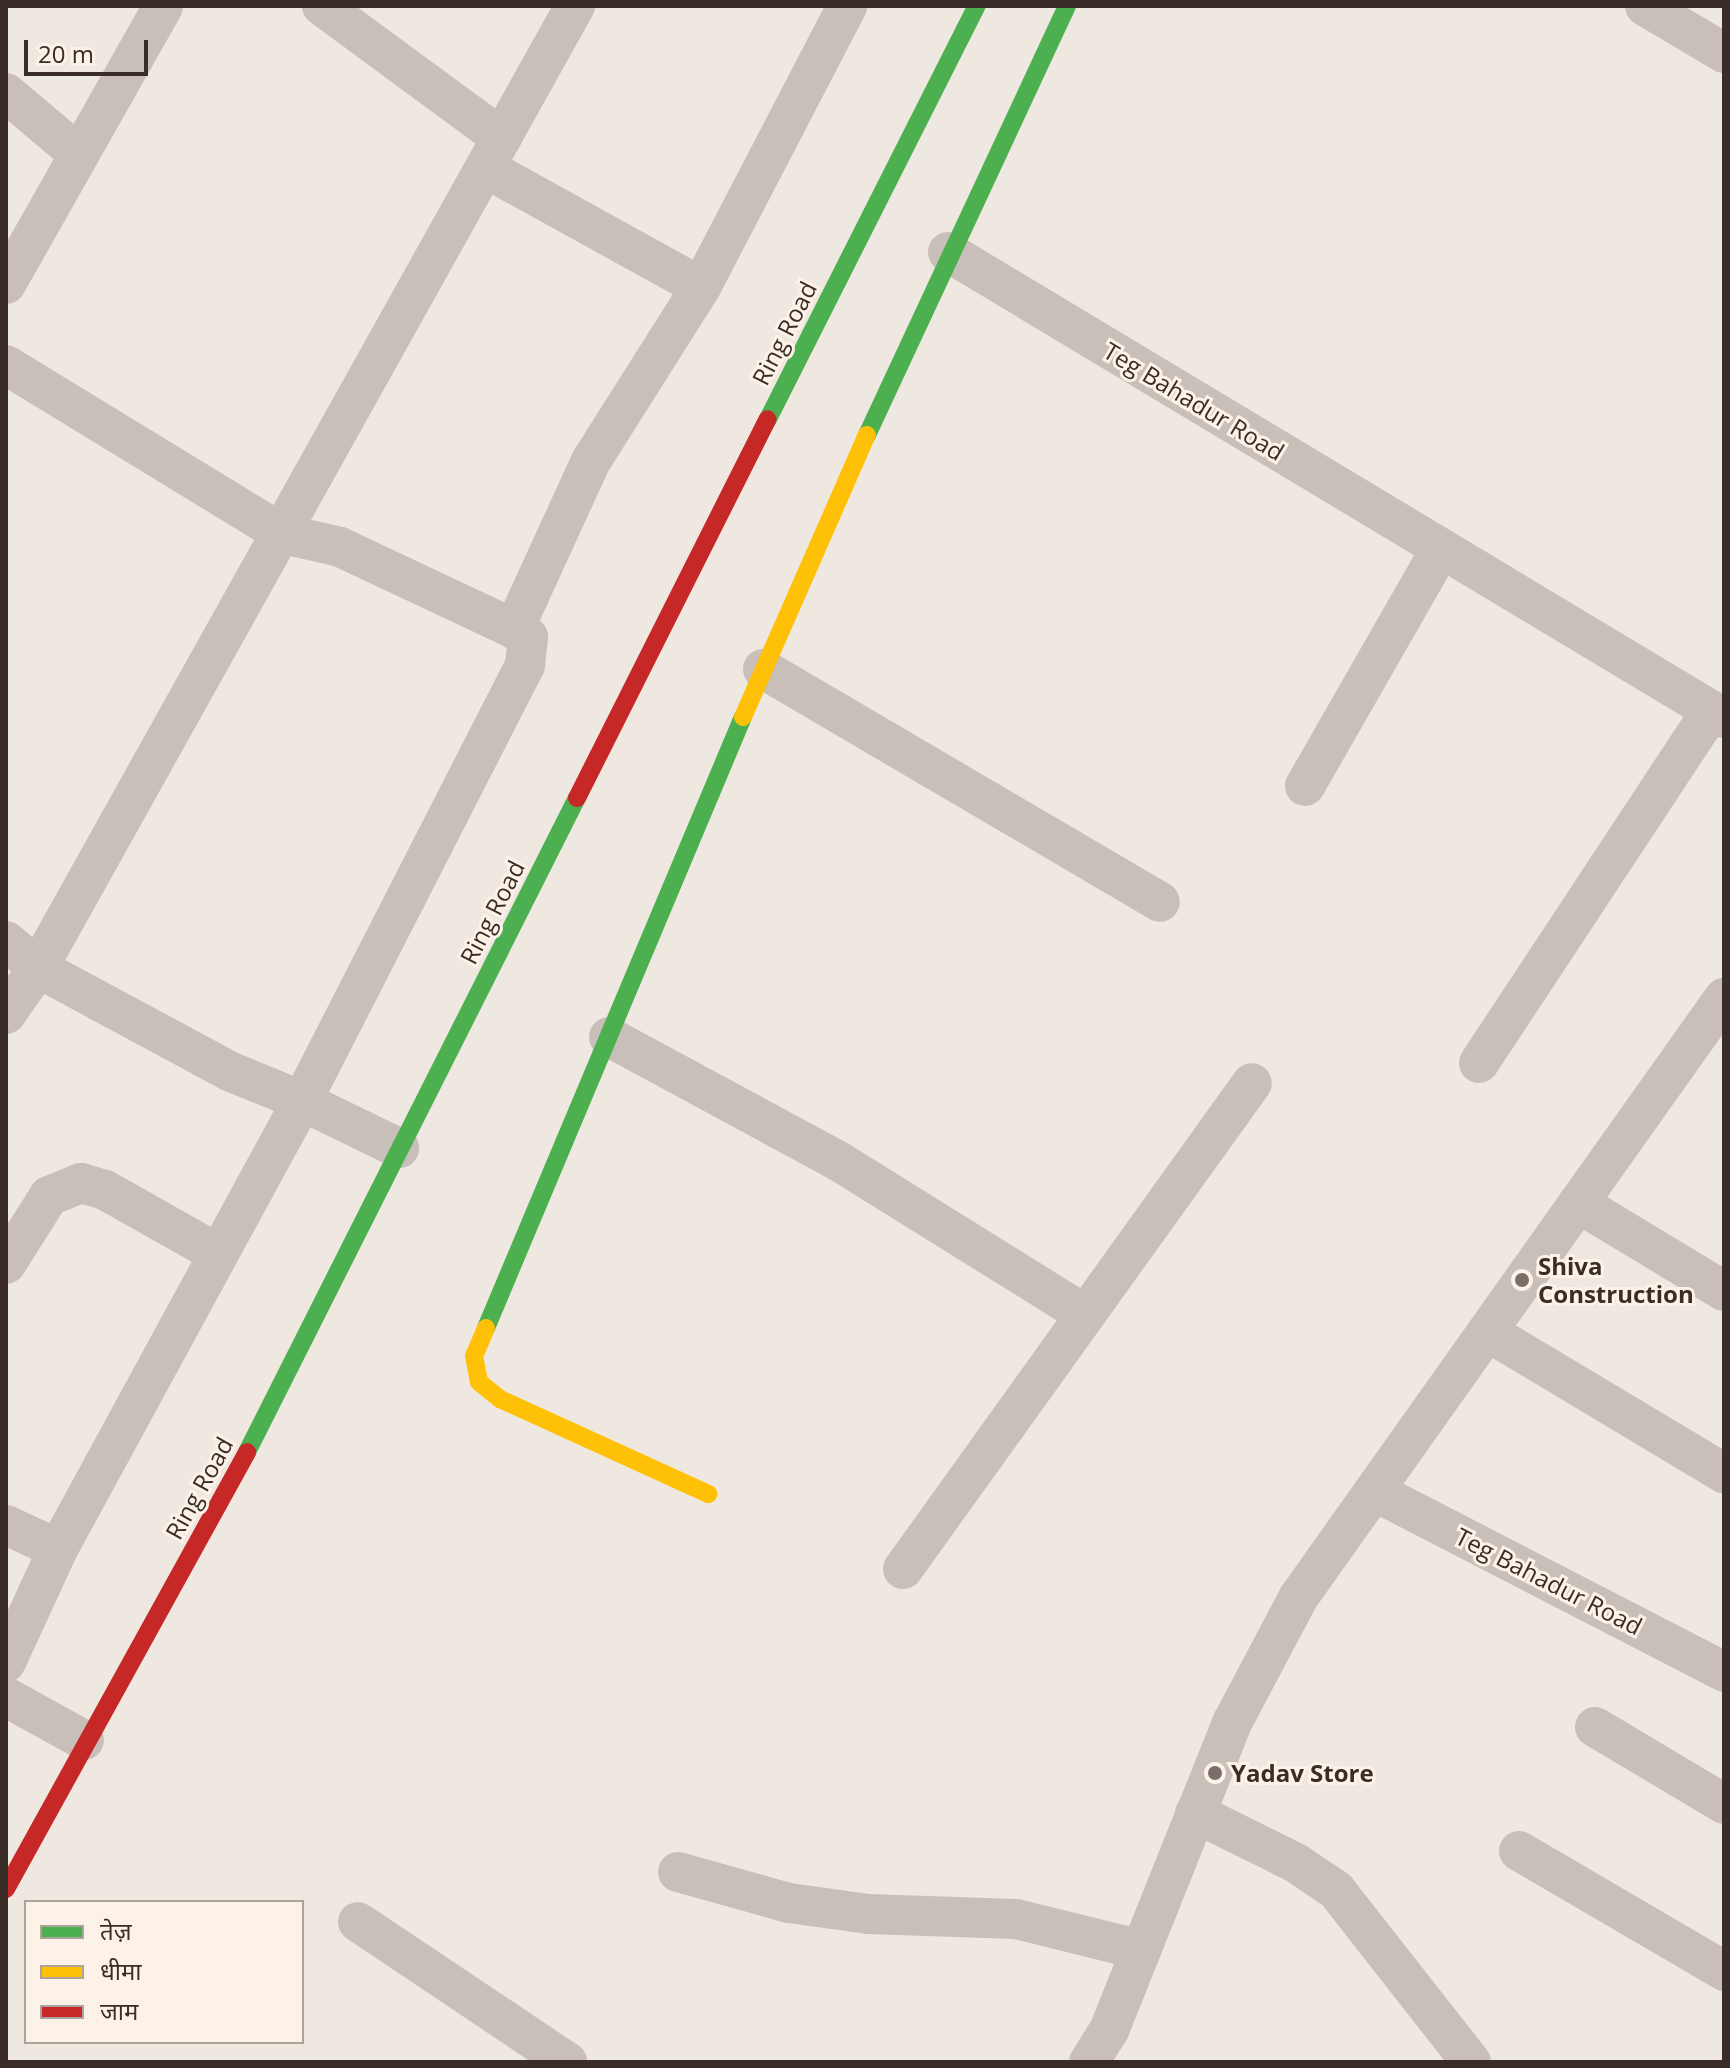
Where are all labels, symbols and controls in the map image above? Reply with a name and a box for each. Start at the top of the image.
scale bar [28,24,152,74]
text: 20 m [38,37,94,70]
street label: Ring Road [746,277,822,389]
street label: Teg Bahadur Road [1098,336,1290,466]
street label: Ring Road [454,856,530,968]
place label: Shiva Construction [1538,1252,1694,1308]
marker: Shiva Construction [1513,1271,1531,1289]
street label: Ring Road [159,1432,239,1544]
street label: Teg Bahadur Road [1451,1522,1647,1640]
place label: Yadav Store [1231,1759,1374,1787]
marker: Yadav Store [1206,1764,1224,1782]
legend [24,1900,304,2044]
text: तेज़ [100,1914,132,1947]
text: धीमा [100,1954,142,1987]
text: जाम [100,1994,138,2027]

